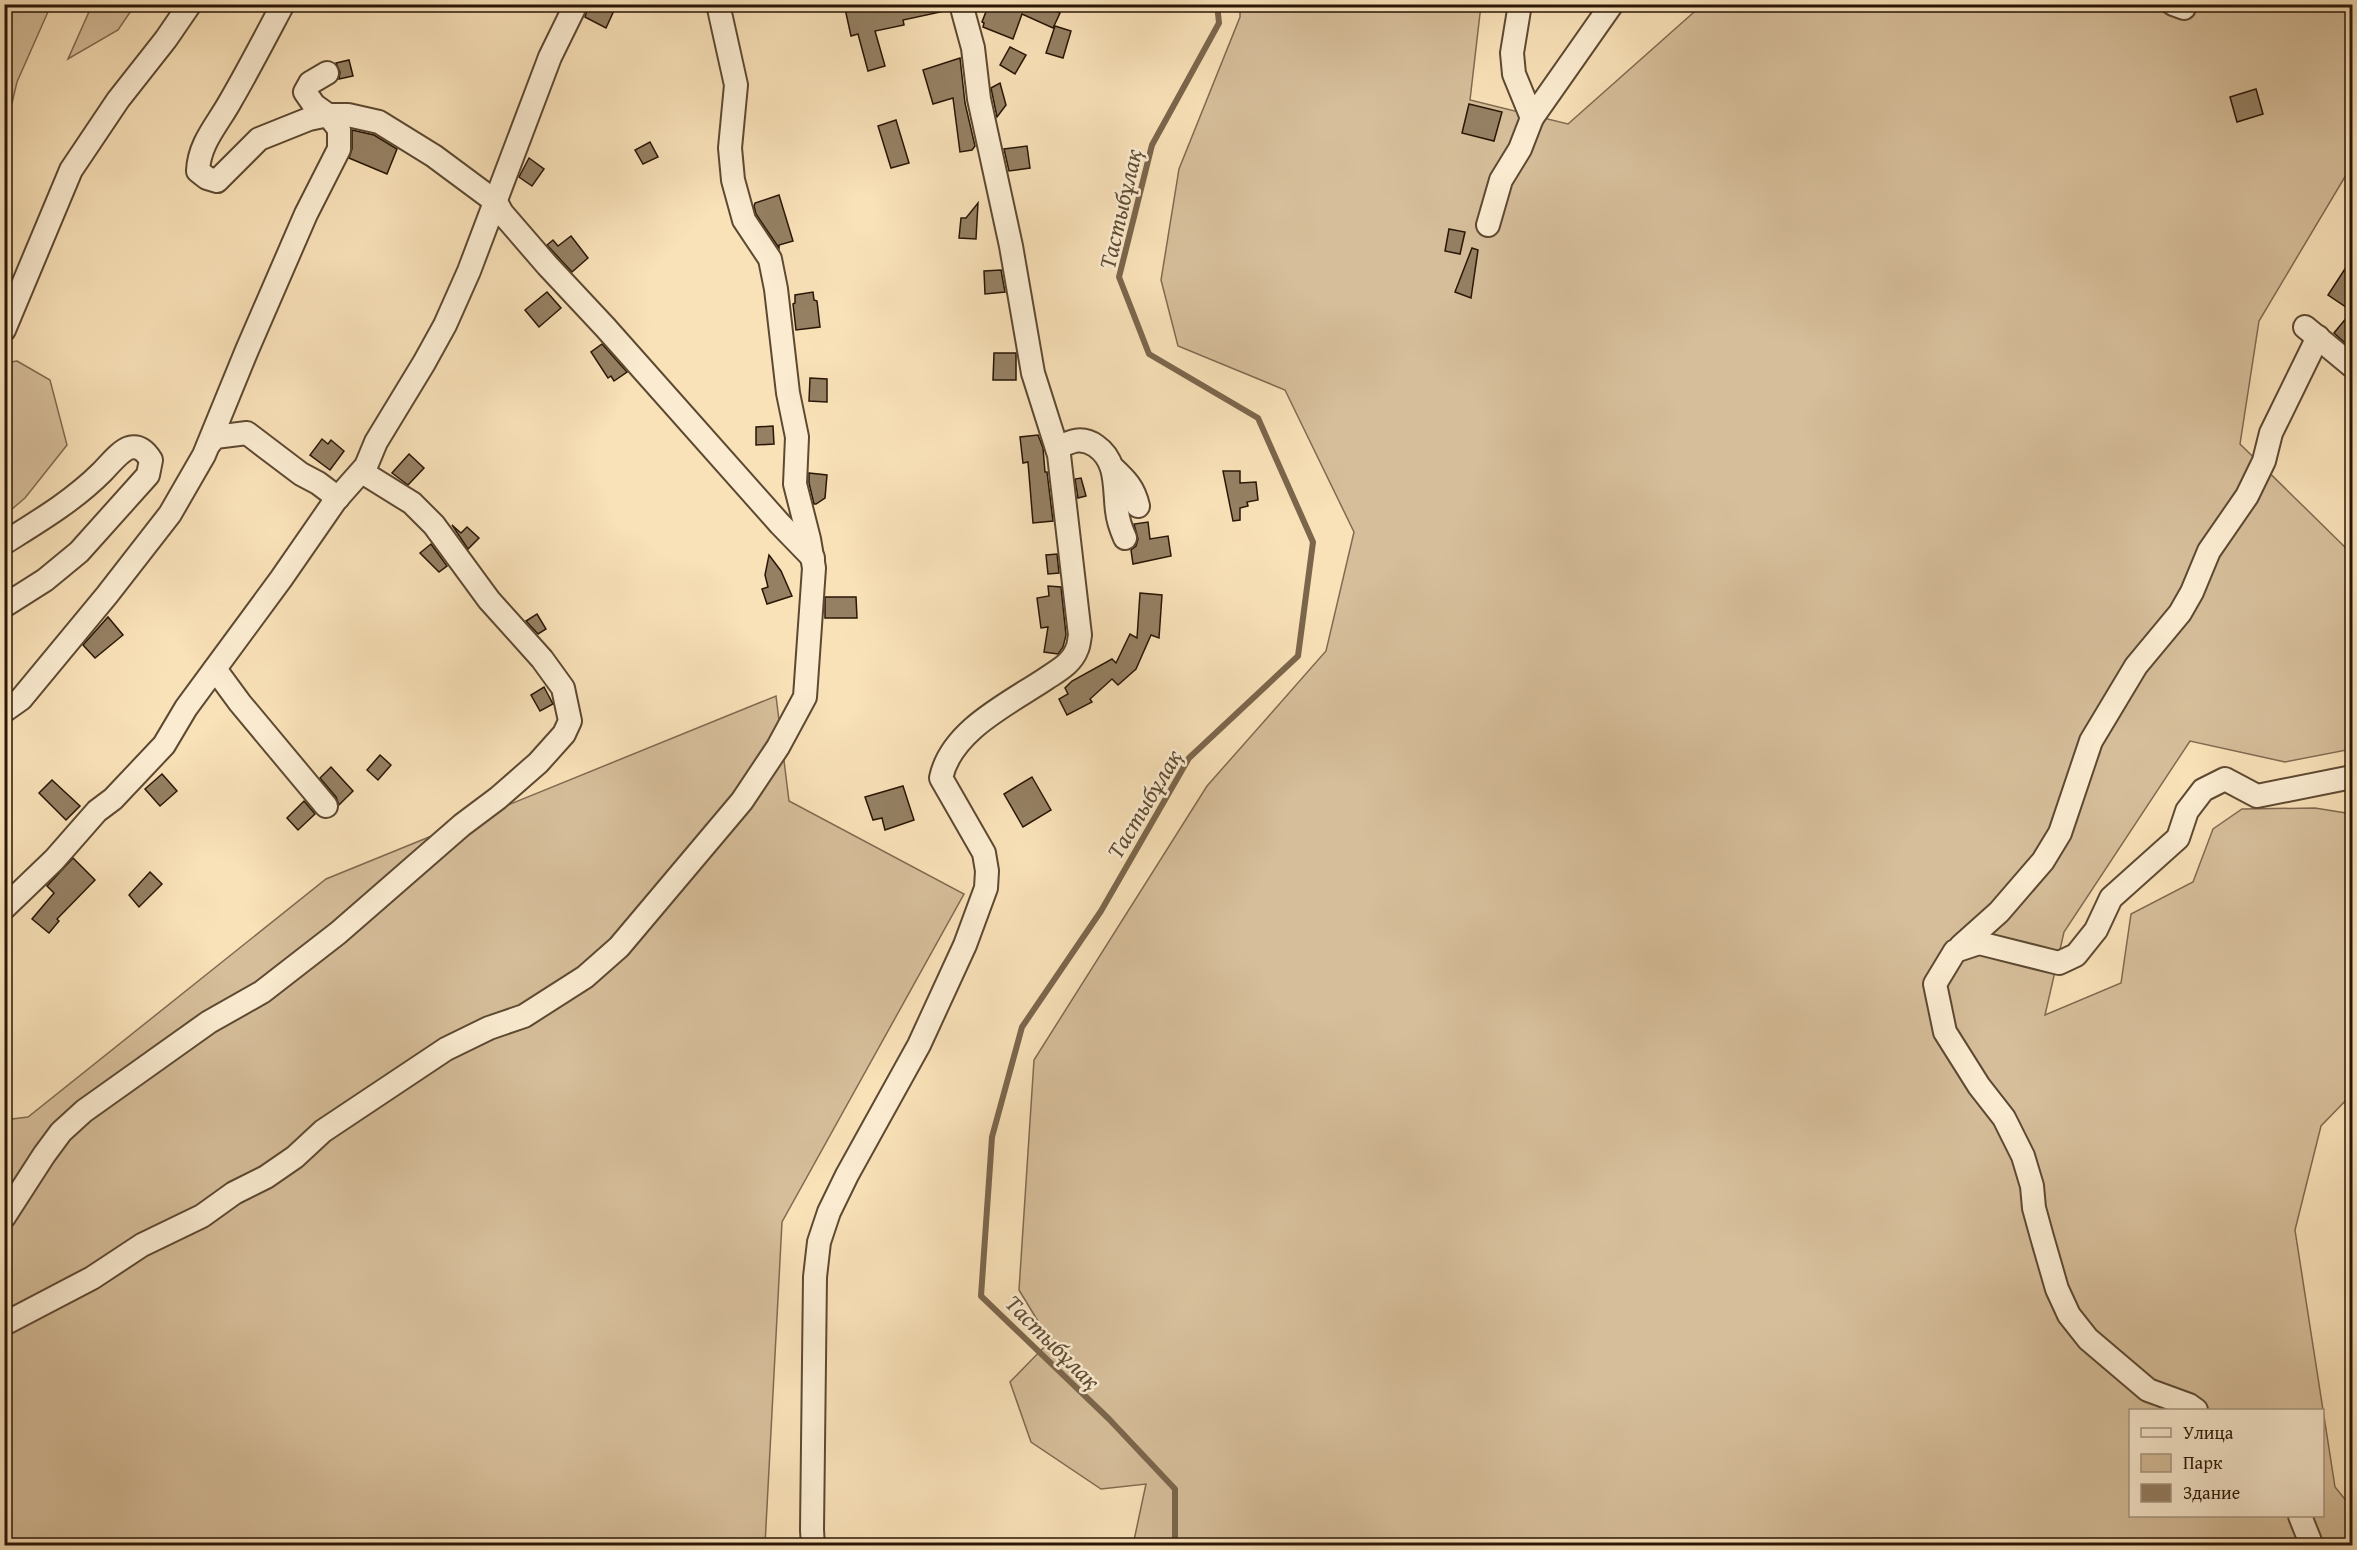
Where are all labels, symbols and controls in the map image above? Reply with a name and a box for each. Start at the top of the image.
water label: Тастыбұлақ [1089,145,1151,273]
water label: Тастыбұлақ [1097,742,1191,865]
water label: Тастыбұлақ [997,1286,1109,1398]
legend [2129,1409,2324,1517]
text: Улица [2183,1419,2234,1446]
text: Парк [2183,1449,2223,1476]
text: Здание [2183,1479,2240,1506]

